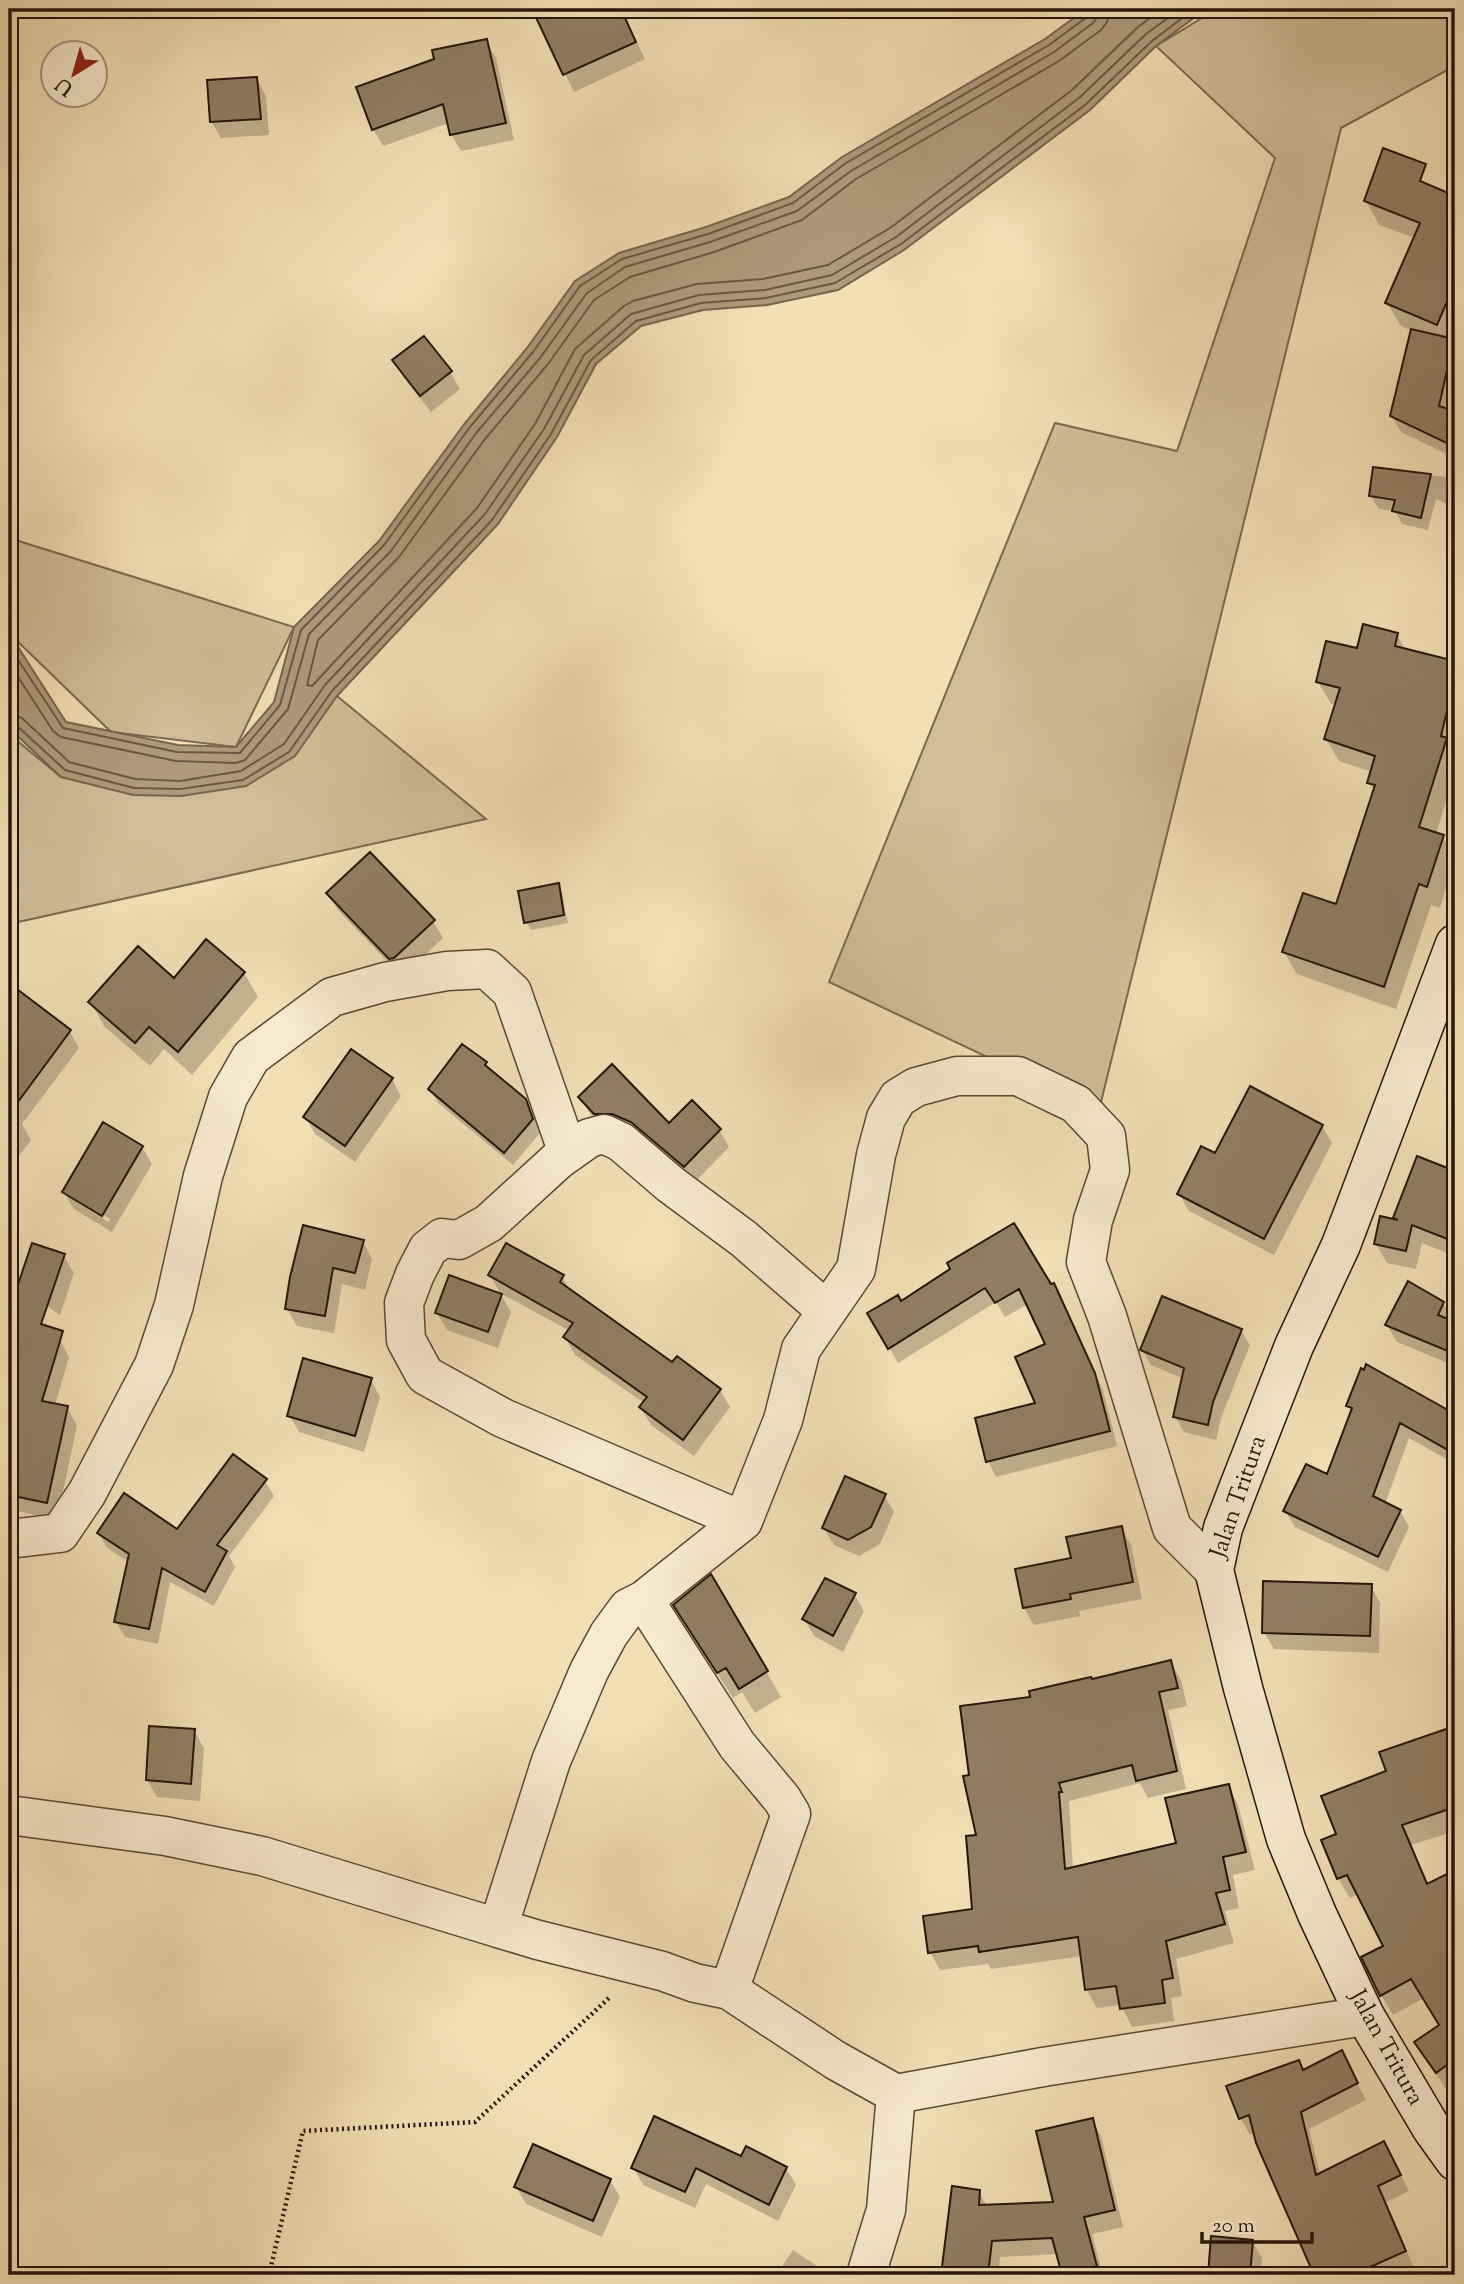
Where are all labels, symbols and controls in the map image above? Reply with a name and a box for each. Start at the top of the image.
north arrow [38,38,108,108]
text: U [51,70,80,101]
street label: Jalan Tritura [1201,1431,1276,1565]
street label: Jalan Tritura [1339,1982,1432,2112]
scale bar [1202,2200,1312,2244]
text: 20 m [1212,2212,1255,2242]

